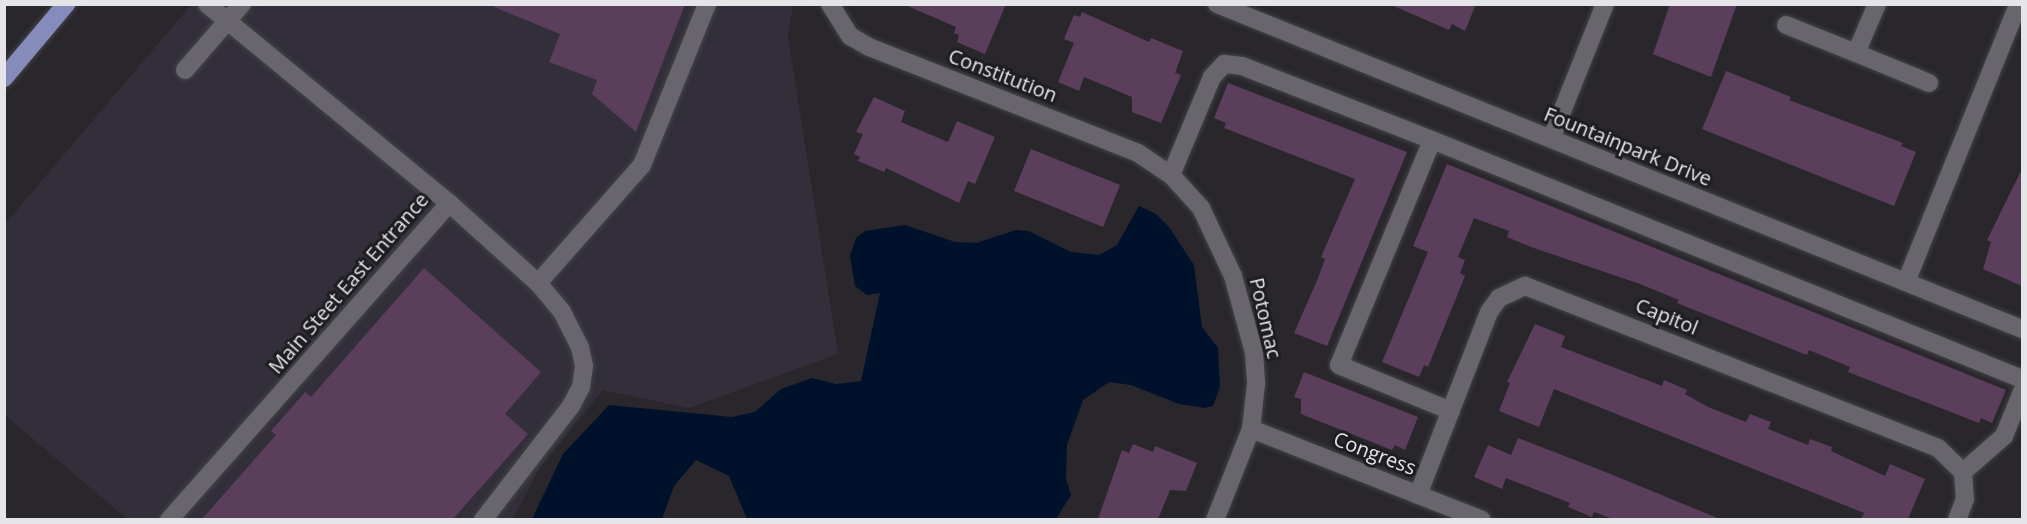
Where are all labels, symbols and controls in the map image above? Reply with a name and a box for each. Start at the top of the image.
street label: Constitution [945,43,1061,107]
street label: Fountainpark Drive [1541,101,1715,191]
street label: Main Steet East Entrance [263,188,433,378]
street label: Potomac [1245,275,1287,361]
street label: Capitol [1632,293,1702,339]
street label: Congress [1330,426,1420,480]

